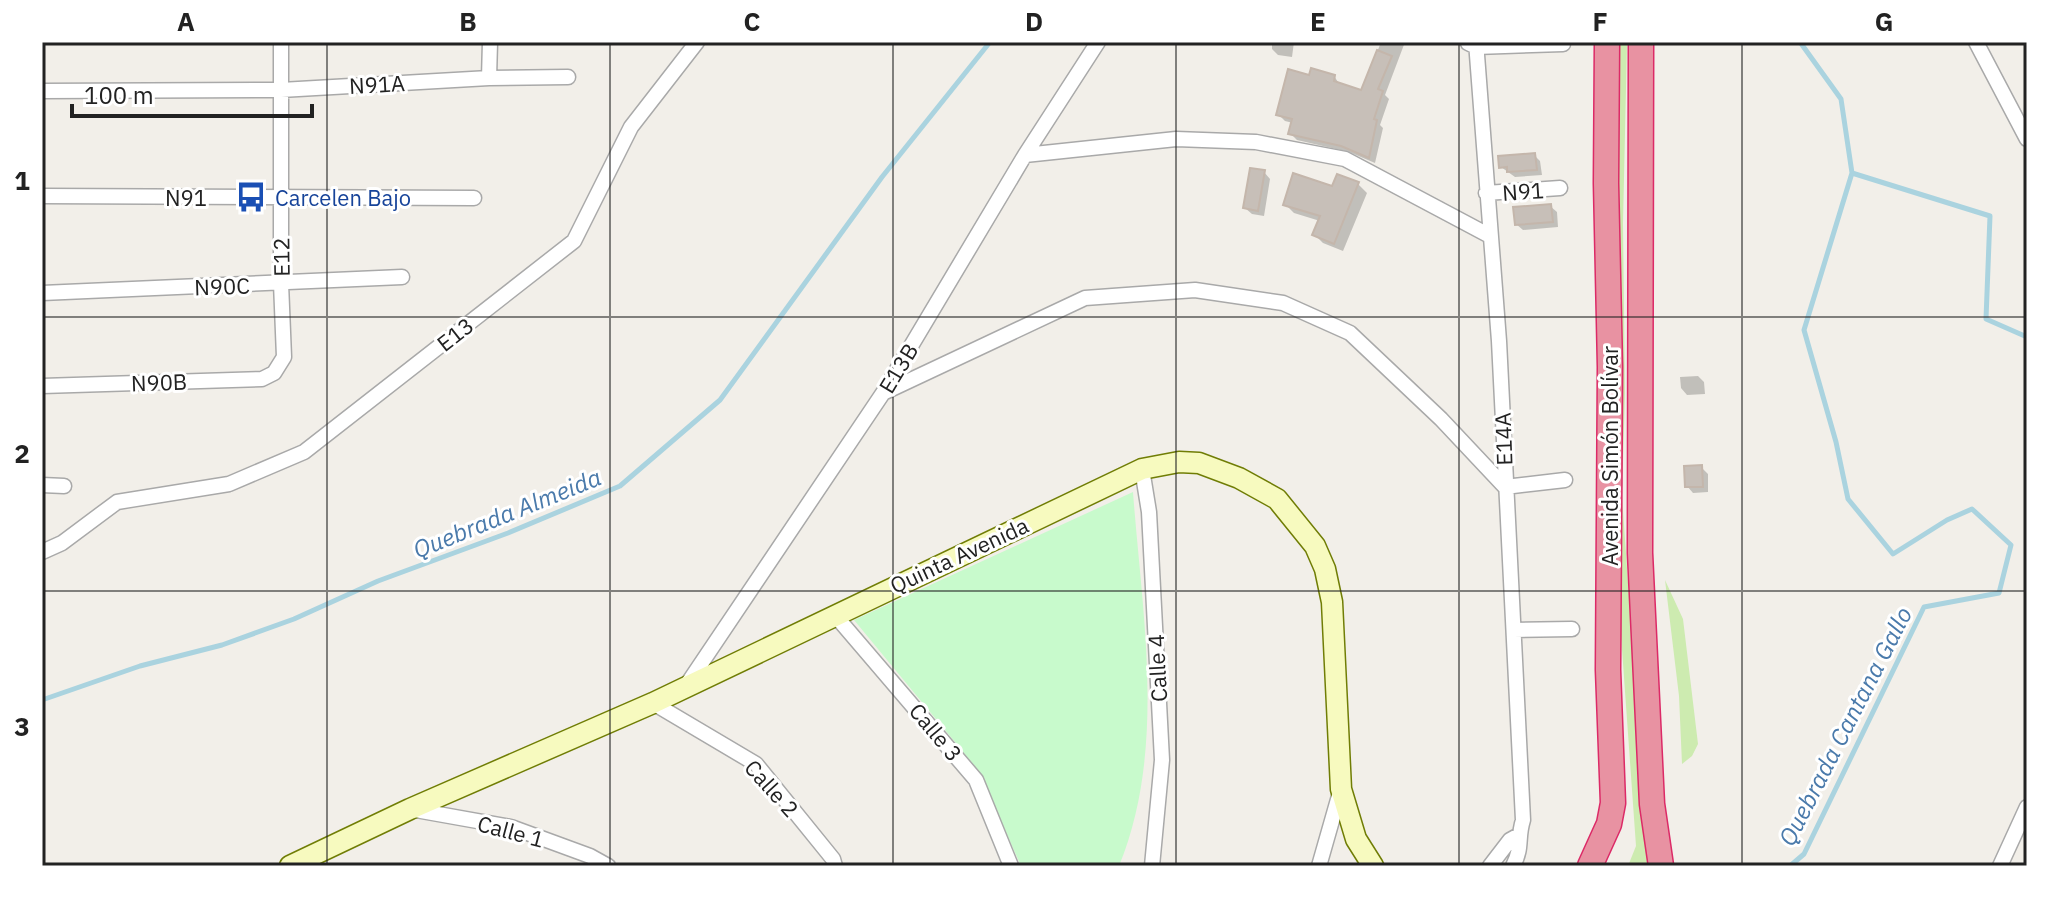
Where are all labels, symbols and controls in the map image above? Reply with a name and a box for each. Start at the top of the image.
text: A [177,4,195,38]
text: B [459,4,477,38]
text: C [744,4,761,38]
text: D [1025,4,1043,38]
text: E [1310,4,1326,38]
text: F [1592,4,1608,38]
text: G [1875,4,1893,38]
scale bar [72,68,312,118]
street label: N91A [348,68,406,100]
text: 100 m [84,79,154,111]
text: 1 [14,163,30,197]
street label: N91 [1501,175,1545,207]
bus stop icon: Carcelen Bajo [234,180,268,214]
street label: N91 [165,183,207,212]
place label: Carcelen Bajo [275,183,411,212]
street label: E12 [266,237,296,277]
street label: N90C [194,271,250,301]
street label: E13 [431,310,479,358]
street label: E13B [872,338,924,398]
street label: Avenida Simón Bolívar [1595,346,1624,566]
street label: N90B [130,367,188,397]
street label: E14A [1488,412,1518,466]
text: 2 [14,436,30,470]
water label: Quebrada Almeida [408,461,606,565]
street label: Quinta Avenida [885,510,1033,600]
water label: Quebrada Cantana Gallo [1771,601,1919,851]
street label: Calle 4 [1141,633,1173,703]
street label: Calle 3 [903,697,969,767]
text: 3 [14,709,30,743]
street label: Calle 2 [739,753,805,823]
street label: Calle 1 [475,808,547,854]

